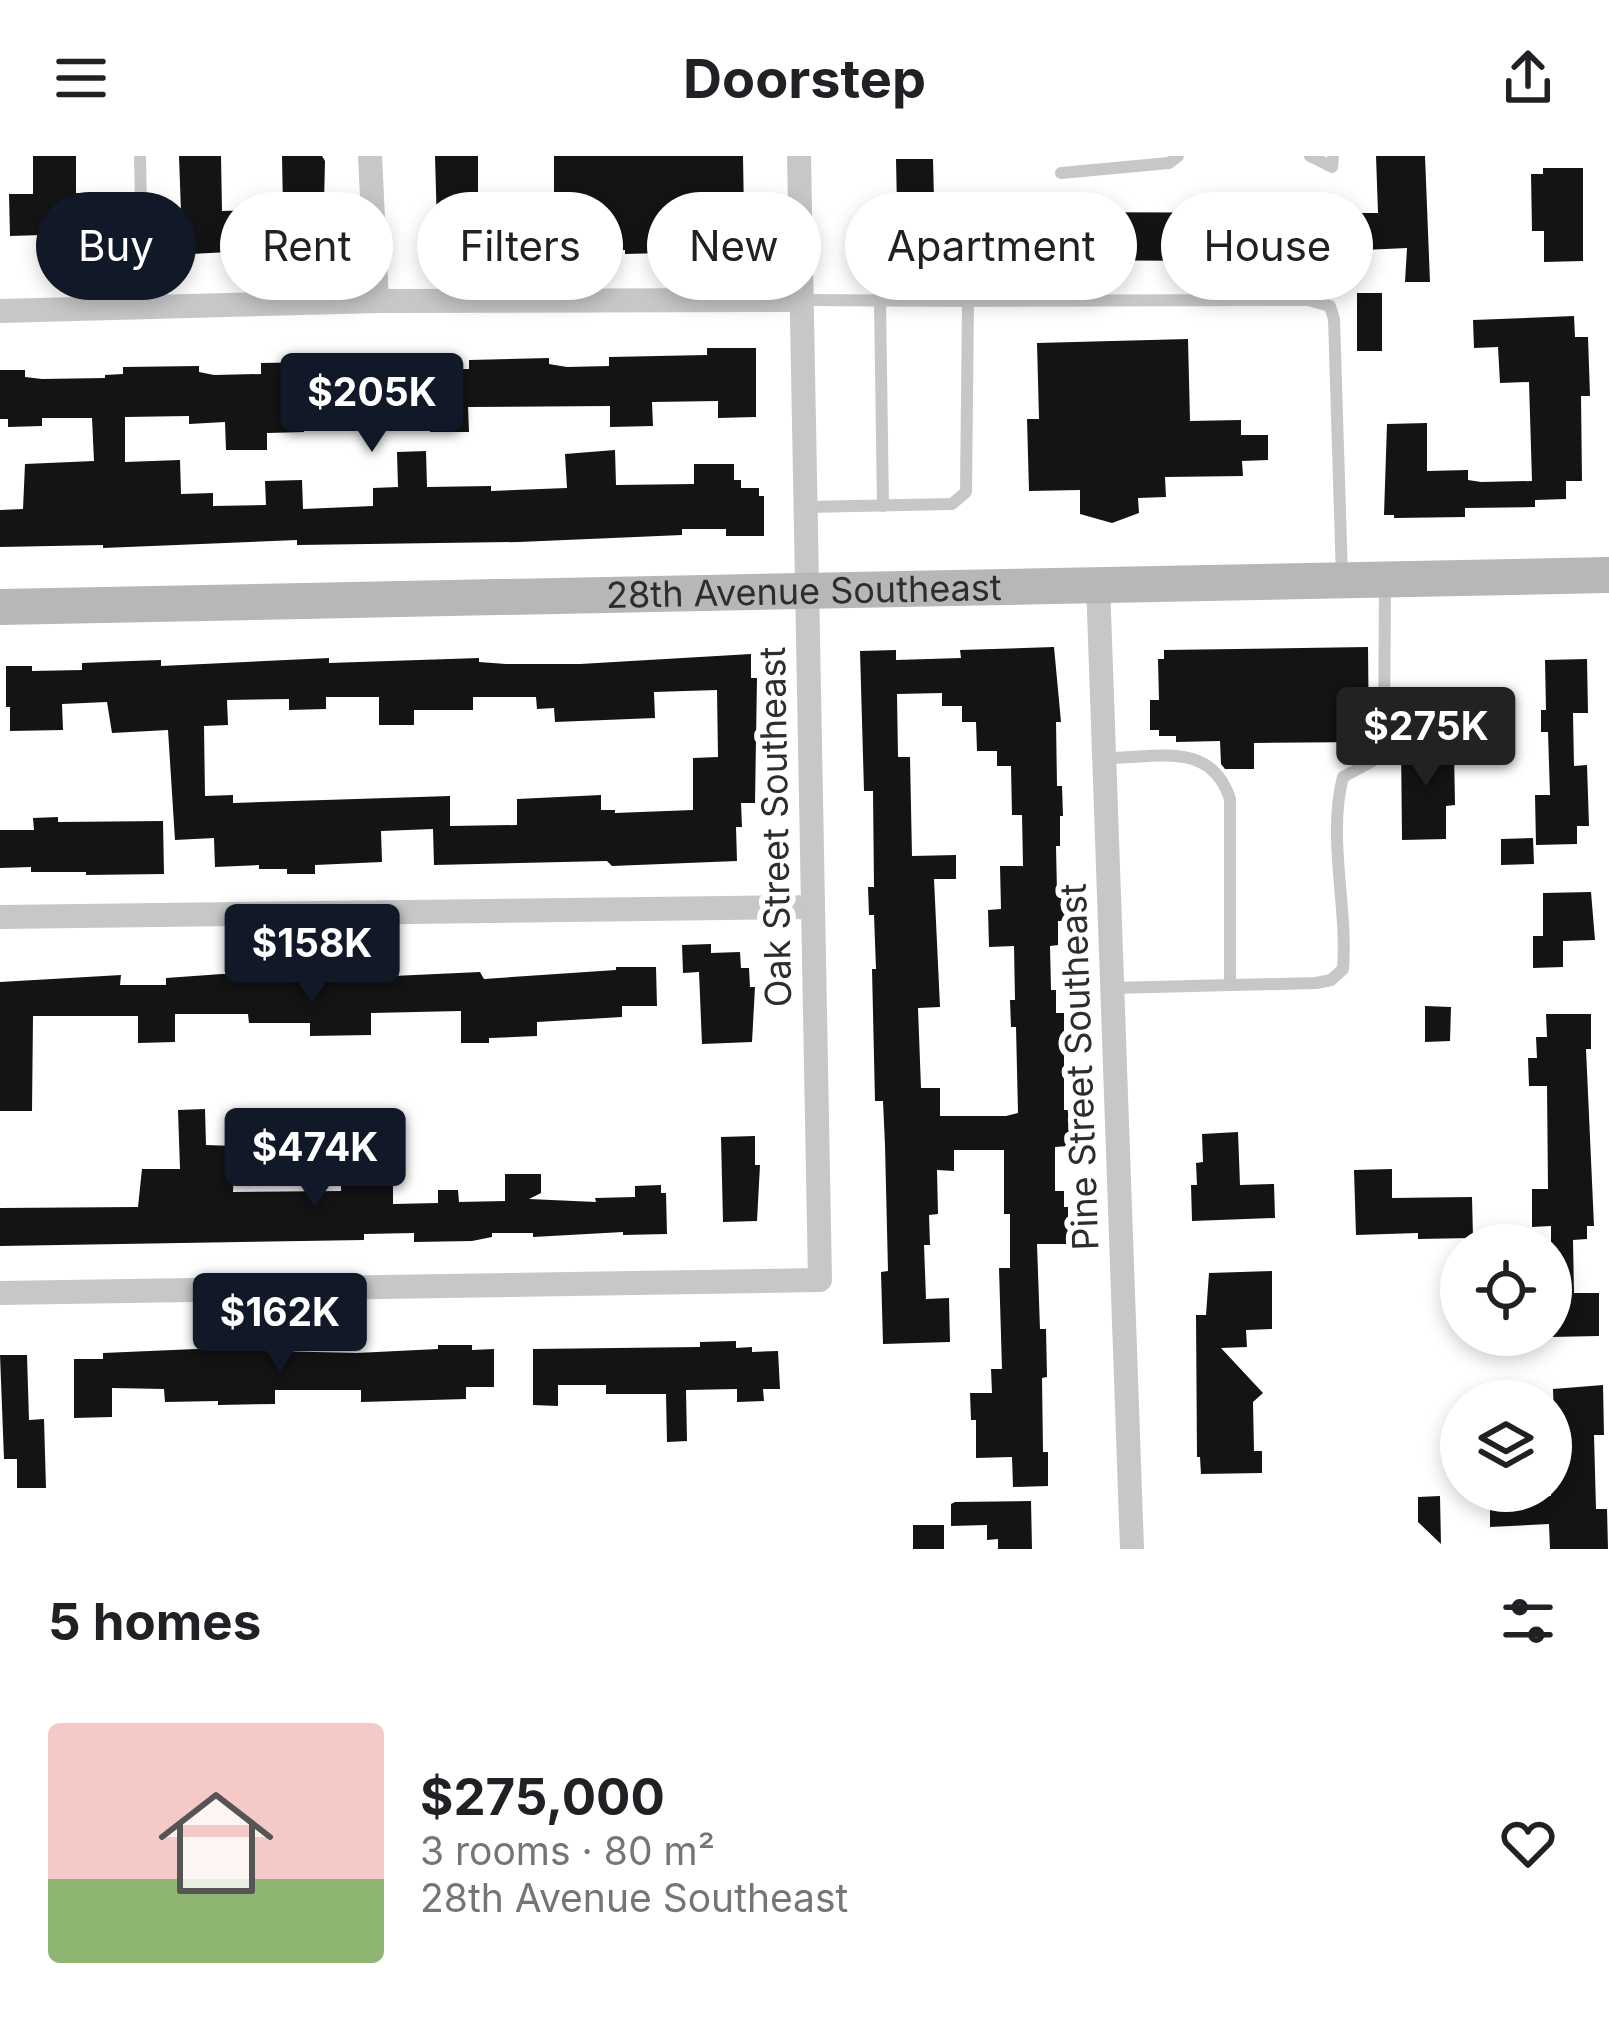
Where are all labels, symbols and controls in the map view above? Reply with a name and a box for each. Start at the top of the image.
icon: menu [48,45,114,111]
icon: share [1495,45,1561,111]
text: Doorstep [683,46,926,111]
chip: Buy [36,192,196,300]
chip: Rent [220,192,393,300]
chip: Filters [417,192,623,300]
chip: New [647,192,821,300]
chip: Apartment [845,192,1137,300]
chip: House [1161,192,1373,300]
pin: $205K [288,353,456,455]
text: $205K [307,368,437,415]
street label: 28th Avenue Southeast [606,565,1002,617]
street label: Oak Street Southeast [750,646,800,1008]
pin: $275K [1342,687,1510,789]
text: $275K [1363,702,1489,749]
street label: Pine Street Southeast [1051,883,1107,1251]
pin: $158K [228,904,396,1006]
text: $158K [252,919,372,966]
pin: $474K [231,1108,399,1210]
text: $474K [252,1123,378,1170]
map controls [1440,1224,1572,1512]
button: locate [1440,1224,1572,1356]
pin: $162K [196,1273,364,1375]
text: $162K [220,1288,340,1335]
button: layers [1440,1380,1572,1512]
icon: filters [1495,1588,1561,1654]
text: 5 homes [48,1591,261,1652]
text: $275,000 [420,1766,665,1827]
icon: home [144,1771,288,1915]
icon: heart [1495,1810,1561,1876]
text: 3 rooms · 80 m² [420,1827,715,1874]
text: 28th Avenue Southeast [420,1874,848,1921]

